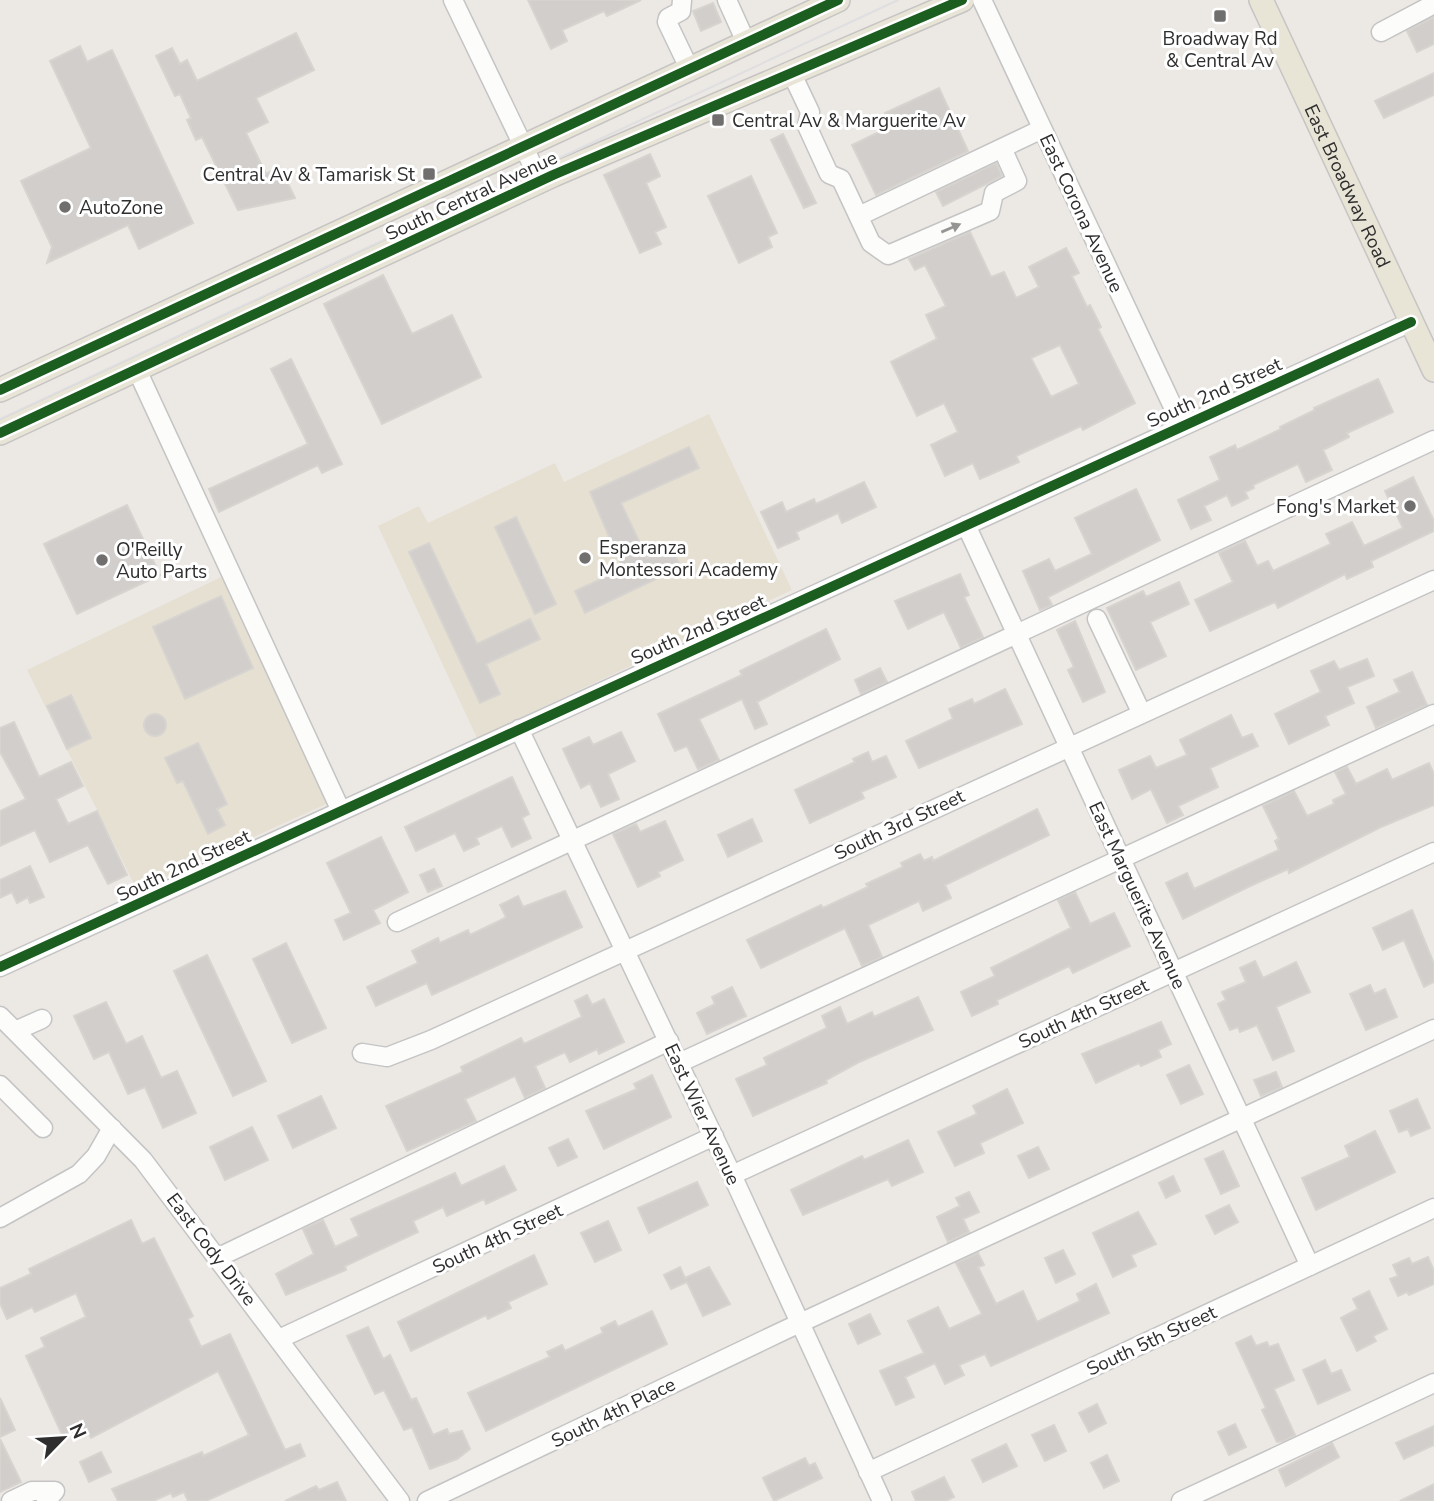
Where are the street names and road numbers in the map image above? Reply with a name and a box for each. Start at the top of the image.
street label: East Broadway Road [1298,100,1396,272]
street label: East Corona Avenue [1033,130,1129,297]
street label: South Central Avenue [381,145,562,247]
street label: South 2nd Street [1143,351,1286,434]
street label: South 2nd Street [627,588,770,671]
street label: South 3rd Street [830,783,969,867]
street label: East Marguerite Avenue [1082,798,1192,993]
street label: South 2nd Street [112,823,255,908]
street label: South 4th Street [1014,972,1153,1055]
street label: East Wier Avenue [658,1039,746,1189]
street label: East Cody Drive [160,1188,262,1311]
street label: South 4th Street [428,1197,567,1280]
street label: South 5th Street [1082,1299,1221,1382]
street label: South 4th Place [547,1372,680,1454]

